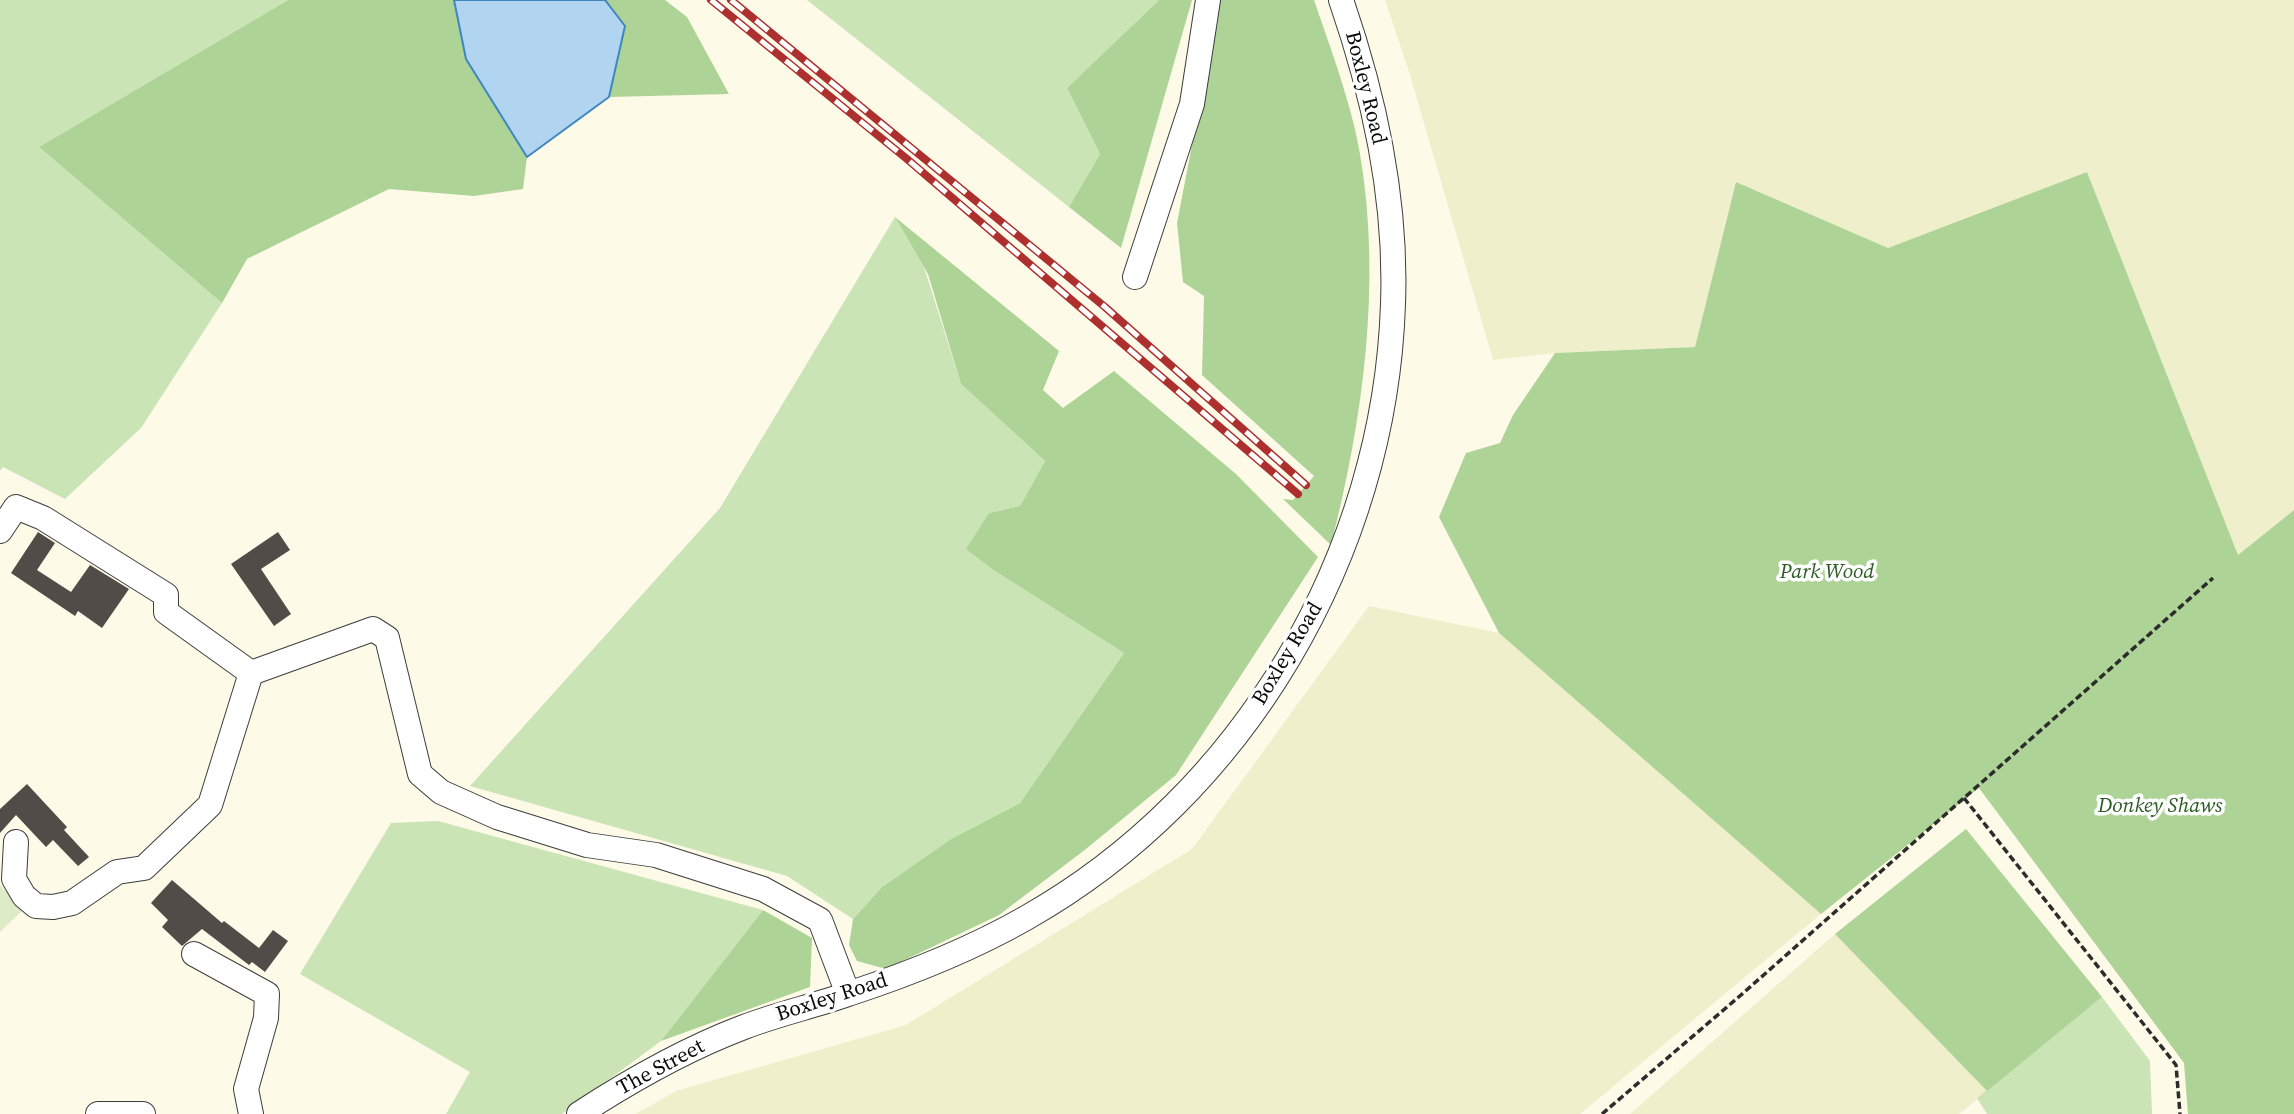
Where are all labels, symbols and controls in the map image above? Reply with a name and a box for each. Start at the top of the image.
street label: Boxley Road [1339,29,1391,147]
park label: Park Wood [1780,560,1874,586]
street label: Boxley Road [1247,598,1329,710]
park label: Donkey Shaws [2098,794,2222,820]
street label: Boxley Road [773,968,891,1028]
street label: The Street [613,1035,709,1101]

